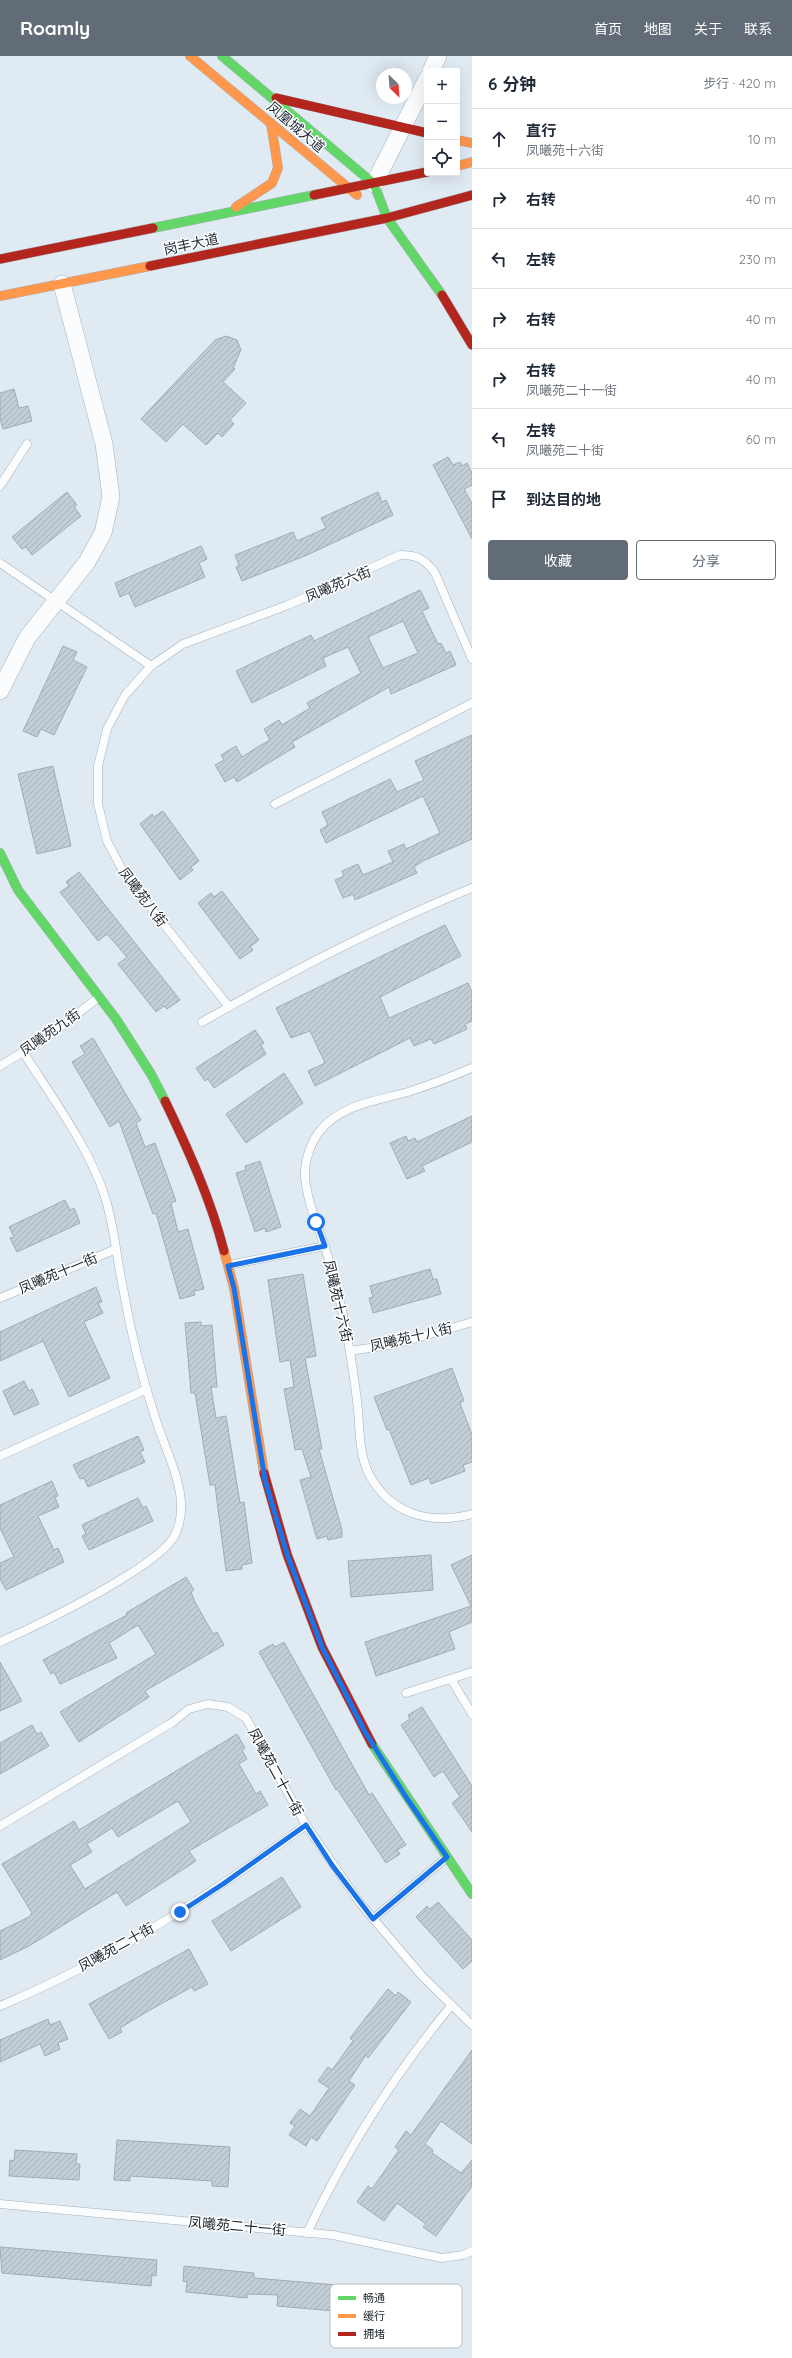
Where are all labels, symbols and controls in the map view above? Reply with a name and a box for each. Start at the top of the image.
text: Roamly [20,16,90,40]
text: 首页 [594,20,622,38]
text: 地图 [644,20,672,38]
text: 关于 [694,20,722,38]
text: 联系 [744,20,772,38]
north arrow [376,68,412,104]
map controls [424,68,460,176]
button: + [424,68,460,104]
text: 6 分钟 [488,73,536,94]
text: 步行 · 420 m [703,75,776,91]
street label: 凤凰城大道 [263,98,329,156]
button: − [424,104,460,140]
text: 直行 [526,121,556,140]
icon: ahead [488,128,510,150]
text: 10 m [748,131,776,147]
button: locate [424,140,460,176]
text: 凤曦苑十六街 [526,142,604,158]
icon: right [488,188,510,210]
text: 右转 [526,190,556,209]
text: 40 m [746,191,776,207]
street label: 岗丰大道 [162,229,220,259]
icon: left [488,248,510,270]
text: 左转 [526,250,556,269]
text: 230 m [739,251,776,267]
icon: right [488,308,510,330]
text: 右转 [526,310,556,329]
text: 40 m [746,311,776,327]
text: 右转 [526,361,556,380]
icon: right [488,368,510,390]
text: 40 m [746,371,776,387]
text: 凤曦苑二十一街 [526,382,617,398]
text: 左转 [526,421,556,440]
icon: left [488,428,510,450]
text: 60 m [746,431,776,447]
text: 凤曦苑二十街 [526,442,604,458]
icon: arrive [488,488,510,510]
text: 到达目的地 [526,490,601,509]
button: 收藏 [488,540,628,580]
button: 分享 [636,540,776,580]
street label: 凤曦苑六街 [302,562,374,606]
street label: 凤曦苑八街 [115,864,171,930]
street label: 凤曦苑九街 [16,1005,84,1059]
route start [307,1213,325,1231]
street label: 凤曦苑十一街 [16,1248,100,1298]
street label: 凤曦苑十六街 [320,1258,356,1344]
street label: 凤曦苑十八街 [368,1319,454,1355]
street label: 凤曦苑二十一街 [244,1725,308,1819]
route end [171,1903,189,1921]
street label: 凤曦苑二十街 [75,1919,157,1975]
street label: 凤曦苑二十一街 [187,2213,287,2239]
legend [330,2284,462,2348]
text: 畅通 [363,2291,385,2305]
text: 缓行 [363,2309,385,2323]
text: 拥堵 [363,2327,385,2341]

